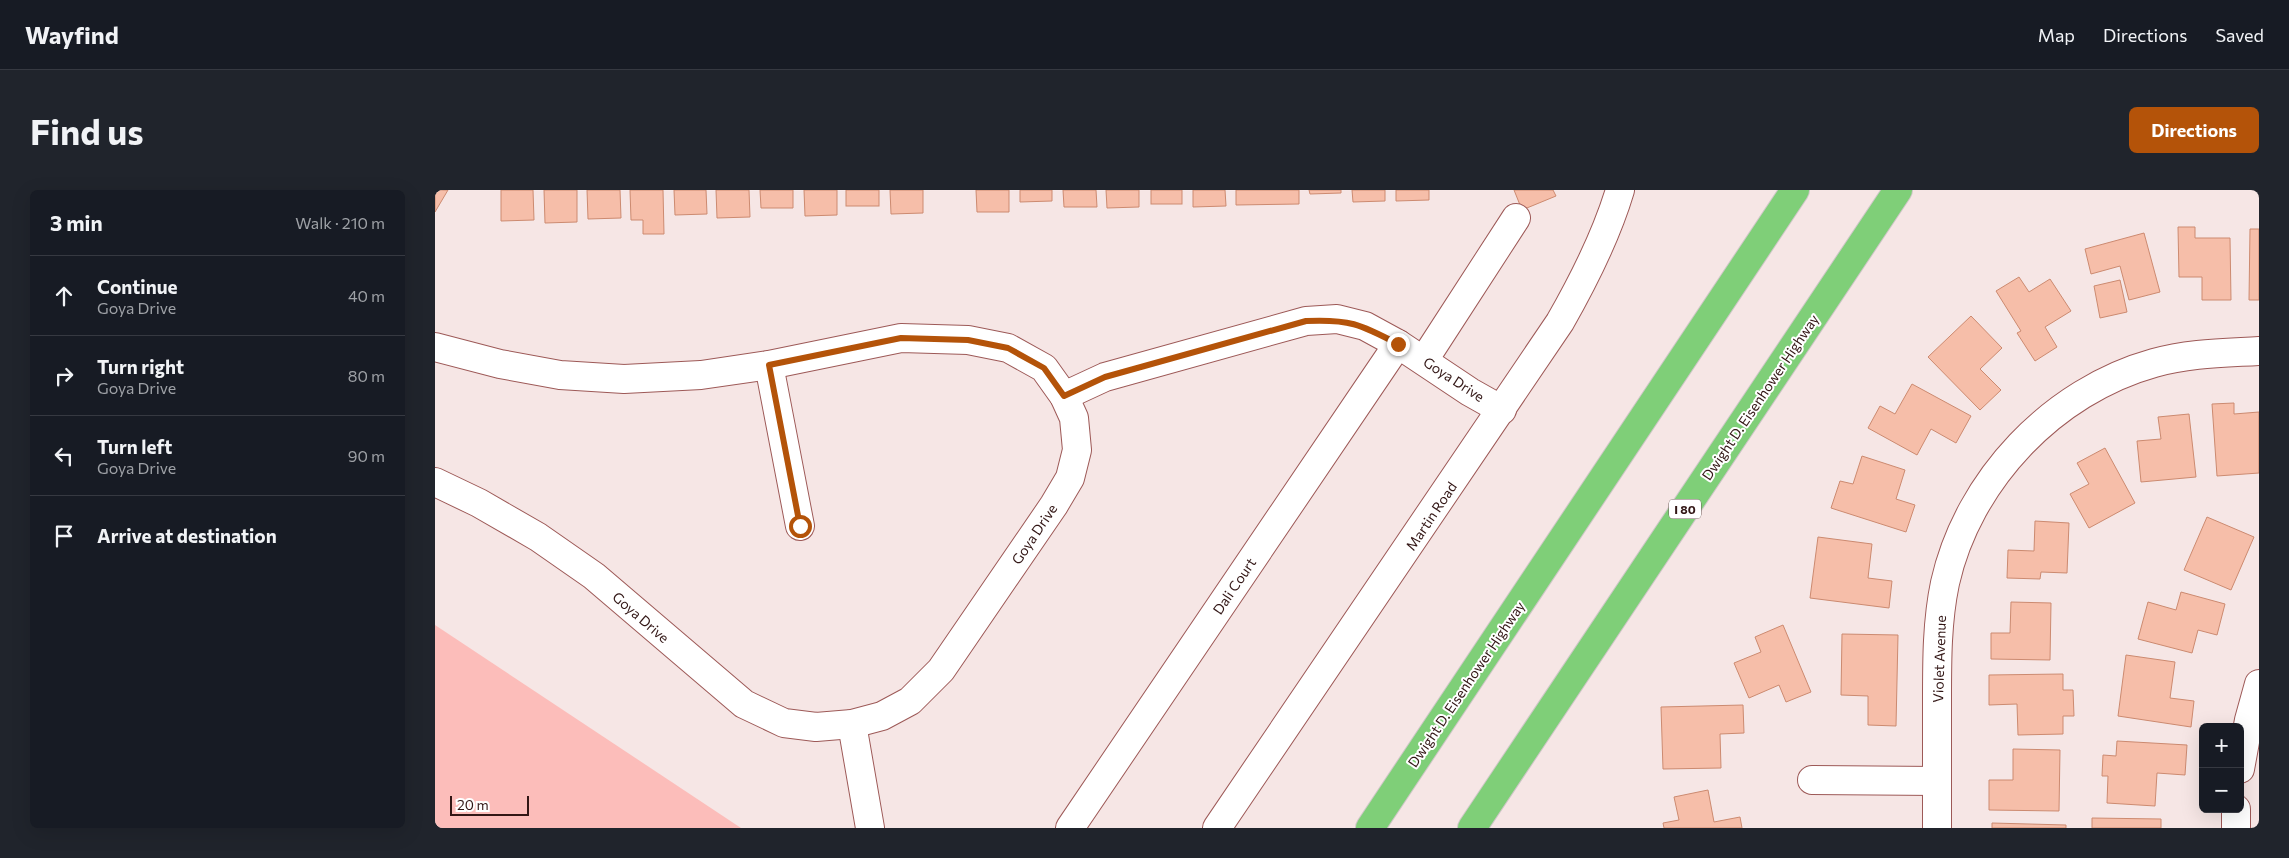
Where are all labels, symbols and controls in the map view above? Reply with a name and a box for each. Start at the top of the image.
text: Wayfind [25,20,119,49]
text: Map [2038,24,2075,46]
text: Directions [2103,24,2187,46]
text: Saved [2215,24,2264,46]
button: Directions [2129,107,2259,153]
text: Find us [30,109,144,152]
text: 3 min [50,210,103,235]
text: Walk · 210 m [295,213,385,232]
text: Continue [97,275,177,298]
icon: ahead [50,282,78,310]
text: 40 m [348,286,385,305]
text: Goya Drive [97,298,176,317]
street label: Dwight D. Eisenhower Highway [1698,311,1822,483]
route end [1387,333,1410,356]
street label: Goya Drive [1420,353,1488,405]
text: Turn right [97,355,184,378]
icon: right [50,362,78,390]
text: 80 m [348,366,385,385]
text: Goya Drive [97,378,176,397]
text: Turn left [97,435,172,458]
icon: left [50,442,78,470]
text: 90 m [348,446,385,465]
text: Goya Drive [97,458,176,477]
street label: Martin Road [1402,479,1460,553]
road number: I 80 [1669,500,1701,518]
street label: Goya Drive [1008,501,1060,567]
route start [789,515,812,538]
icon: arrive [50,522,78,550]
text: Arrive at destination [97,524,277,547]
street label: Dali Court [1209,554,1259,618]
street label: Goya Drive [609,588,673,646]
street label: Dwight D. Eisenhower Highway [1404,598,1528,770]
street label: Violet Avenue [1929,615,1949,703]
map controls [2199,723,2244,813]
button: + [2199,723,2244,768]
button: − [2199,768,2244,813]
scale bar [450,793,529,816]
text: 20 m [457,796,489,813]

